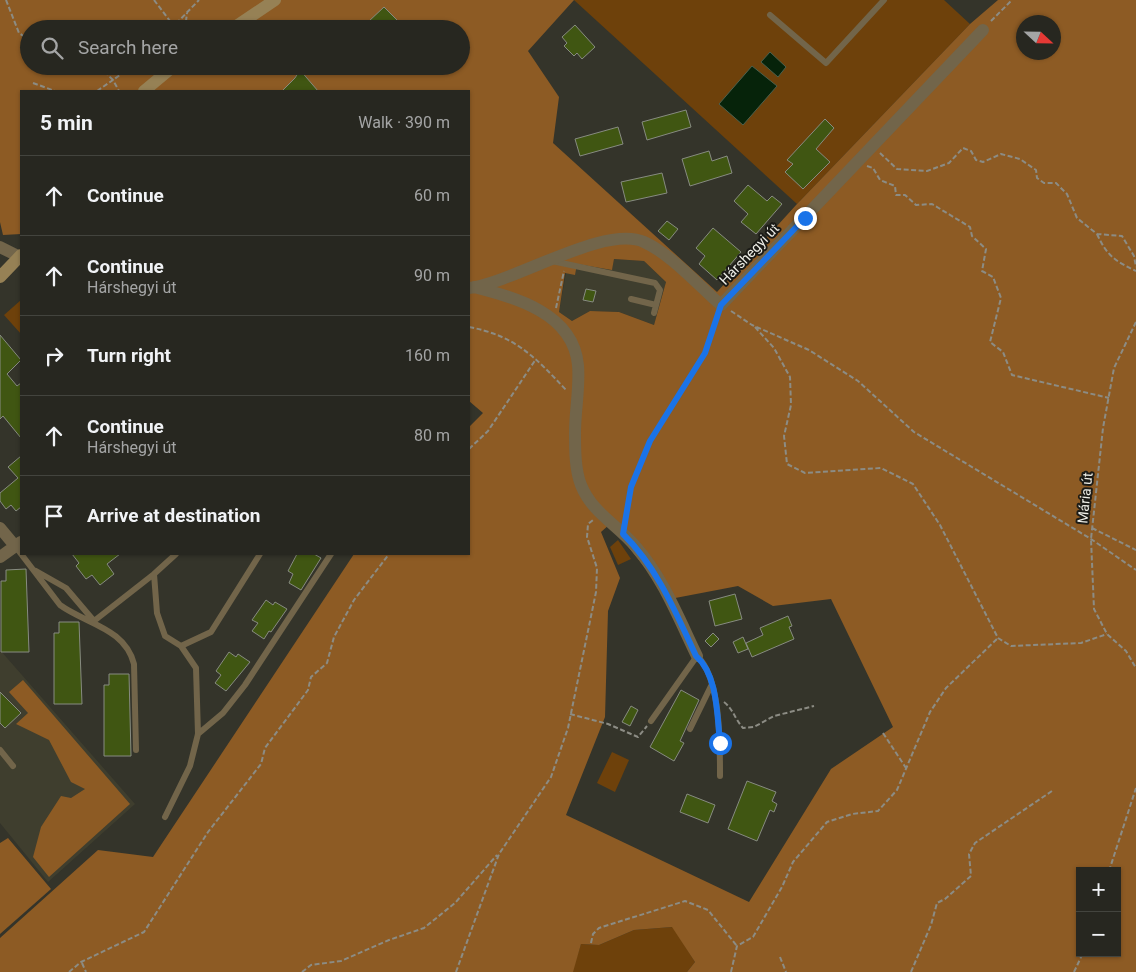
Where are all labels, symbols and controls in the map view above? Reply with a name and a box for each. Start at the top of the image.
north arrow [1016,15,1061,60]
search box [20,20,470,75]
icon: search [38,34,66,62]
text: Search here [78,36,178,59]
text: 5 min [40,111,93,135]
text: Walk · 390 m [358,113,450,132]
icon: ahead [40,182,68,210]
text: Continue [87,184,164,207]
text: 60 m [414,186,450,205]
route end [794,207,817,230]
street label: Hárshegyi út [716,220,782,288]
text: Continue [87,255,164,278]
icon: ahead [40,262,68,290]
text: 90 m [414,266,450,285]
text: Hárshegyi út [87,278,177,297]
icon: right [40,342,68,370]
text: Turn right [87,344,171,367]
text: 160 m [405,346,450,365]
text: Continue [87,415,164,438]
icon: ahead [40,422,68,450]
text: 80 m [414,426,450,445]
text: Hárshegyi út [87,438,177,457]
street label: Mária út [1074,471,1096,524]
icon: arrive [40,502,68,530]
text: Arrive at destination [87,504,260,527]
route start [709,732,732,755]
map controls [1076,867,1121,957]
button: + [1076,867,1121,912]
button: − [1076,912,1121,957]

